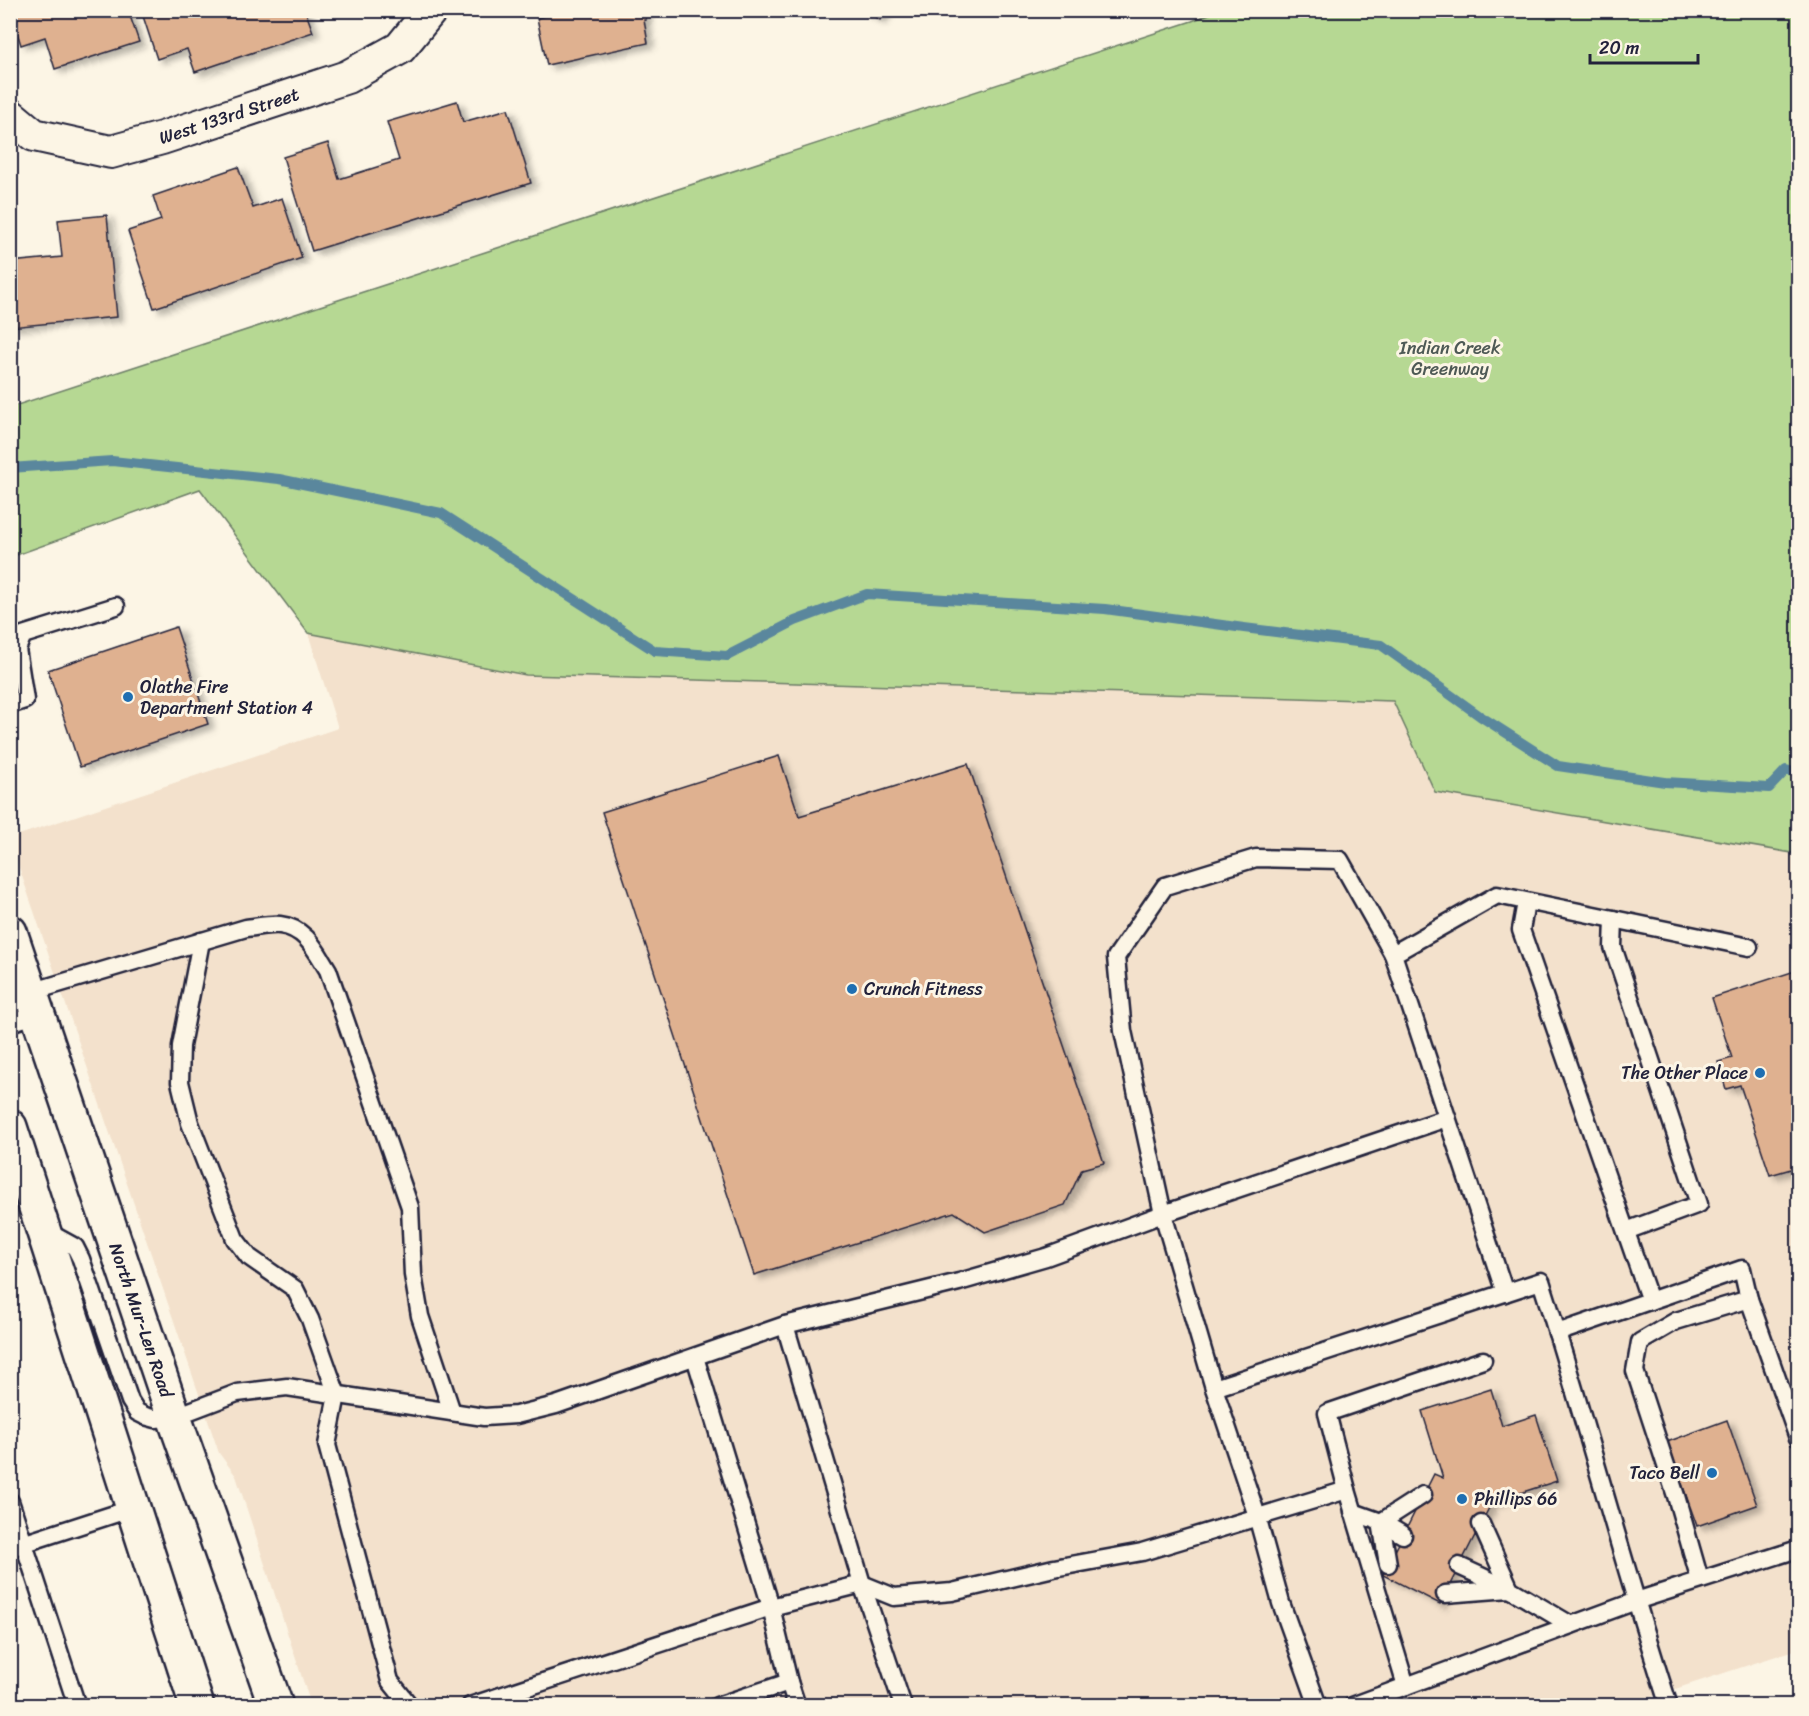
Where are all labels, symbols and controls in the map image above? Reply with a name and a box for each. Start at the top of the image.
scale bar [1590,27,1698,65]
text: 20 m [1599,32,1639,64]
street label: West 133rd Street [155,78,303,154]
park label: Indian Creek Greenway [1399,332,1501,385]
place label: Olathe Fire Department Station 4 [140,671,313,724]
marker: Olathe Fire Department Station 4 [121,690,135,704]
place label: Crunch Fitness [864,973,983,1005]
marker: Crunch Fitness [845,982,859,996]
place label: The Other Place [1621,1057,1748,1089]
marker: The Other Place [1753,1066,1767,1080]
street label: North Mur-Len Road [100,1238,183,1403]
place label: Taco Bell [1629,1457,1701,1489]
marker: Taco Bell [1705,1466,1719,1480]
place label: Phillips 66 [1474,1483,1557,1515]
marker: Phillips 66 [1455,1492,1469,1506]

